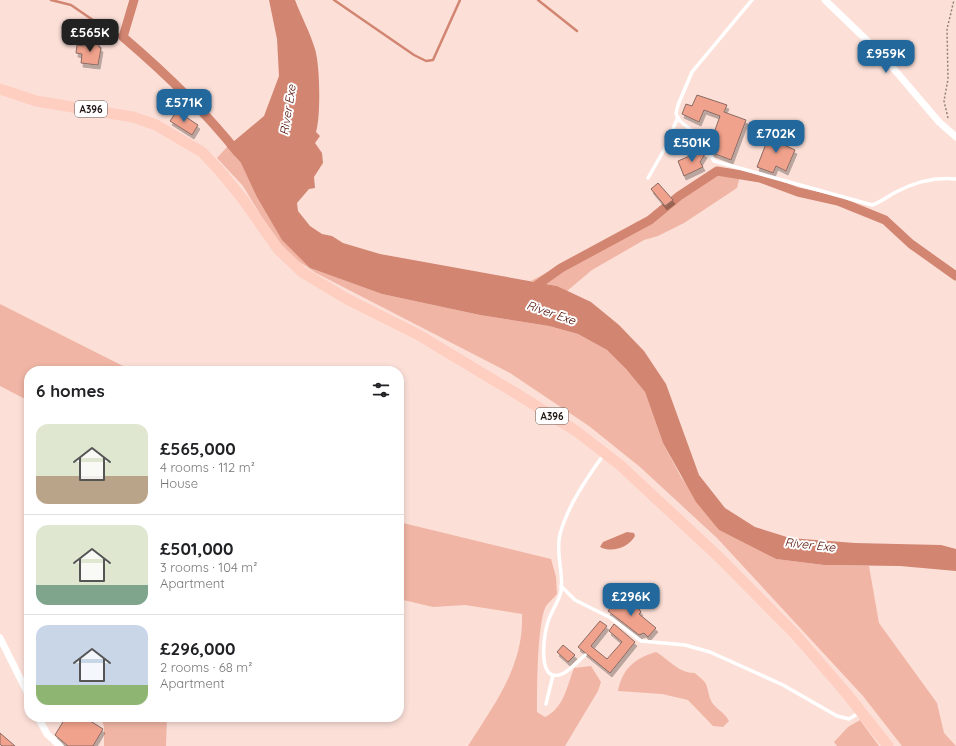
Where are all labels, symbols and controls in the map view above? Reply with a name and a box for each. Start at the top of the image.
pin: £565K [62,19,118,53]
text: £565K [71,24,109,40]
pin: £959K [858,40,914,74]
text: £959K [867,45,905,61]
water label: River Exe [276,82,299,136]
pin: £571K [156,89,212,123]
text: £571K [166,94,202,110]
road number: A396 [75,101,107,117]
pin: £702K [748,120,804,154]
text: £702K [756,125,796,141]
pin: £501K [664,129,720,163]
text: £501K [673,134,711,150]
water label: River Exe [525,297,579,328]
icon: filters [370,379,392,401]
text: 6 homes [36,380,105,401]
road number: A396 [536,408,568,424]
text: £565,000 [160,438,236,459]
icon: home [68,440,116,488]
text: 4 rooms · 112 m² [160,459,255,475]
text: House [160,475,198,491]
water label: River Exe [784,534,837,555]
text: £501,000 [160,538,233,559]
icon: home [68,541,116,589]
text: 3 rooms · 104 m² [160,559,257,575]
text: Apartment [160,575,225,591]
pin: £296K [603,583,659,617]
text: £296K [612,588,650,604]
text: £296,000 [160,638,235,659]
icon: home [68,641,116,689]
text: 2 rooms · 68 m² [160,659,252,675]
text: Apartment [160,675,225,691]

